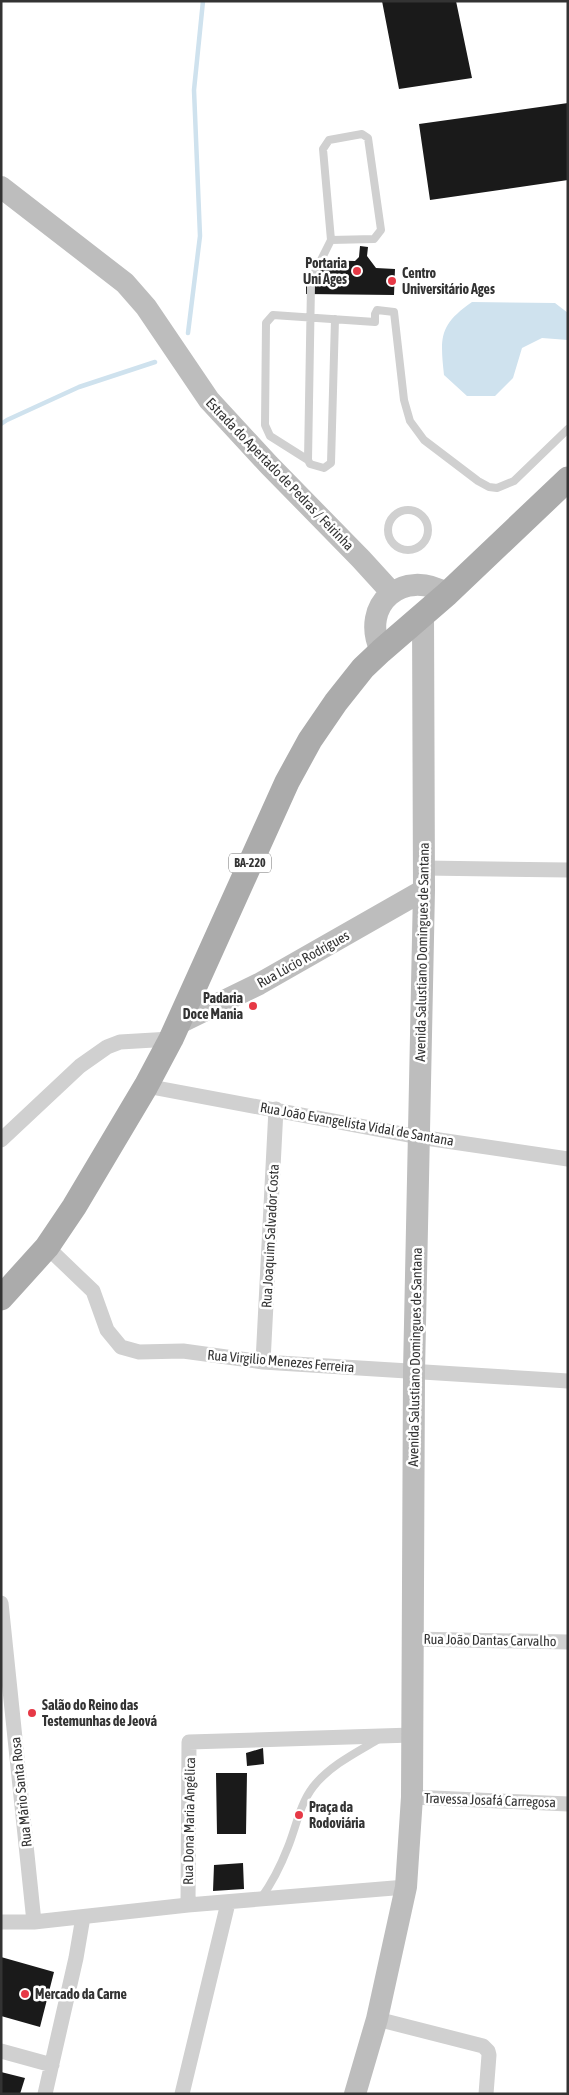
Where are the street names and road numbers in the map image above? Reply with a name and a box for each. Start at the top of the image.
street label: Estrada do Apertado de Pedras / Feirinha [203,394,357,554]
street label: Avenida Salustiano Domingues de Santana [412,842,432,1062]
road number: BA-220 [229,854,271,872]
street label: Rua Lúcio Rodrigues [254,927,352,991]
street label: Rua João Evangelista Vidal de Santana [259,1099,455,1149]
street label: Rua Joaquim Salvador Costa [258,1164,282,1308]
street label: Avenida Salustiano Domingues de Santana [405,1247,425,1467]
street label: Rua Virgilio Menezes Ferreira [207,1347,355,1375]
street label: Rua João Dantas Carvalho [423,1631,557,1649]
street label: Rua Mário Santa Rosa [7,1736,35,1848]
street label: Rua Dona Maria Angélica [180,1757,198,1885]
street label: Travessa Josafá Carregosa [424,1790,556,1810]

